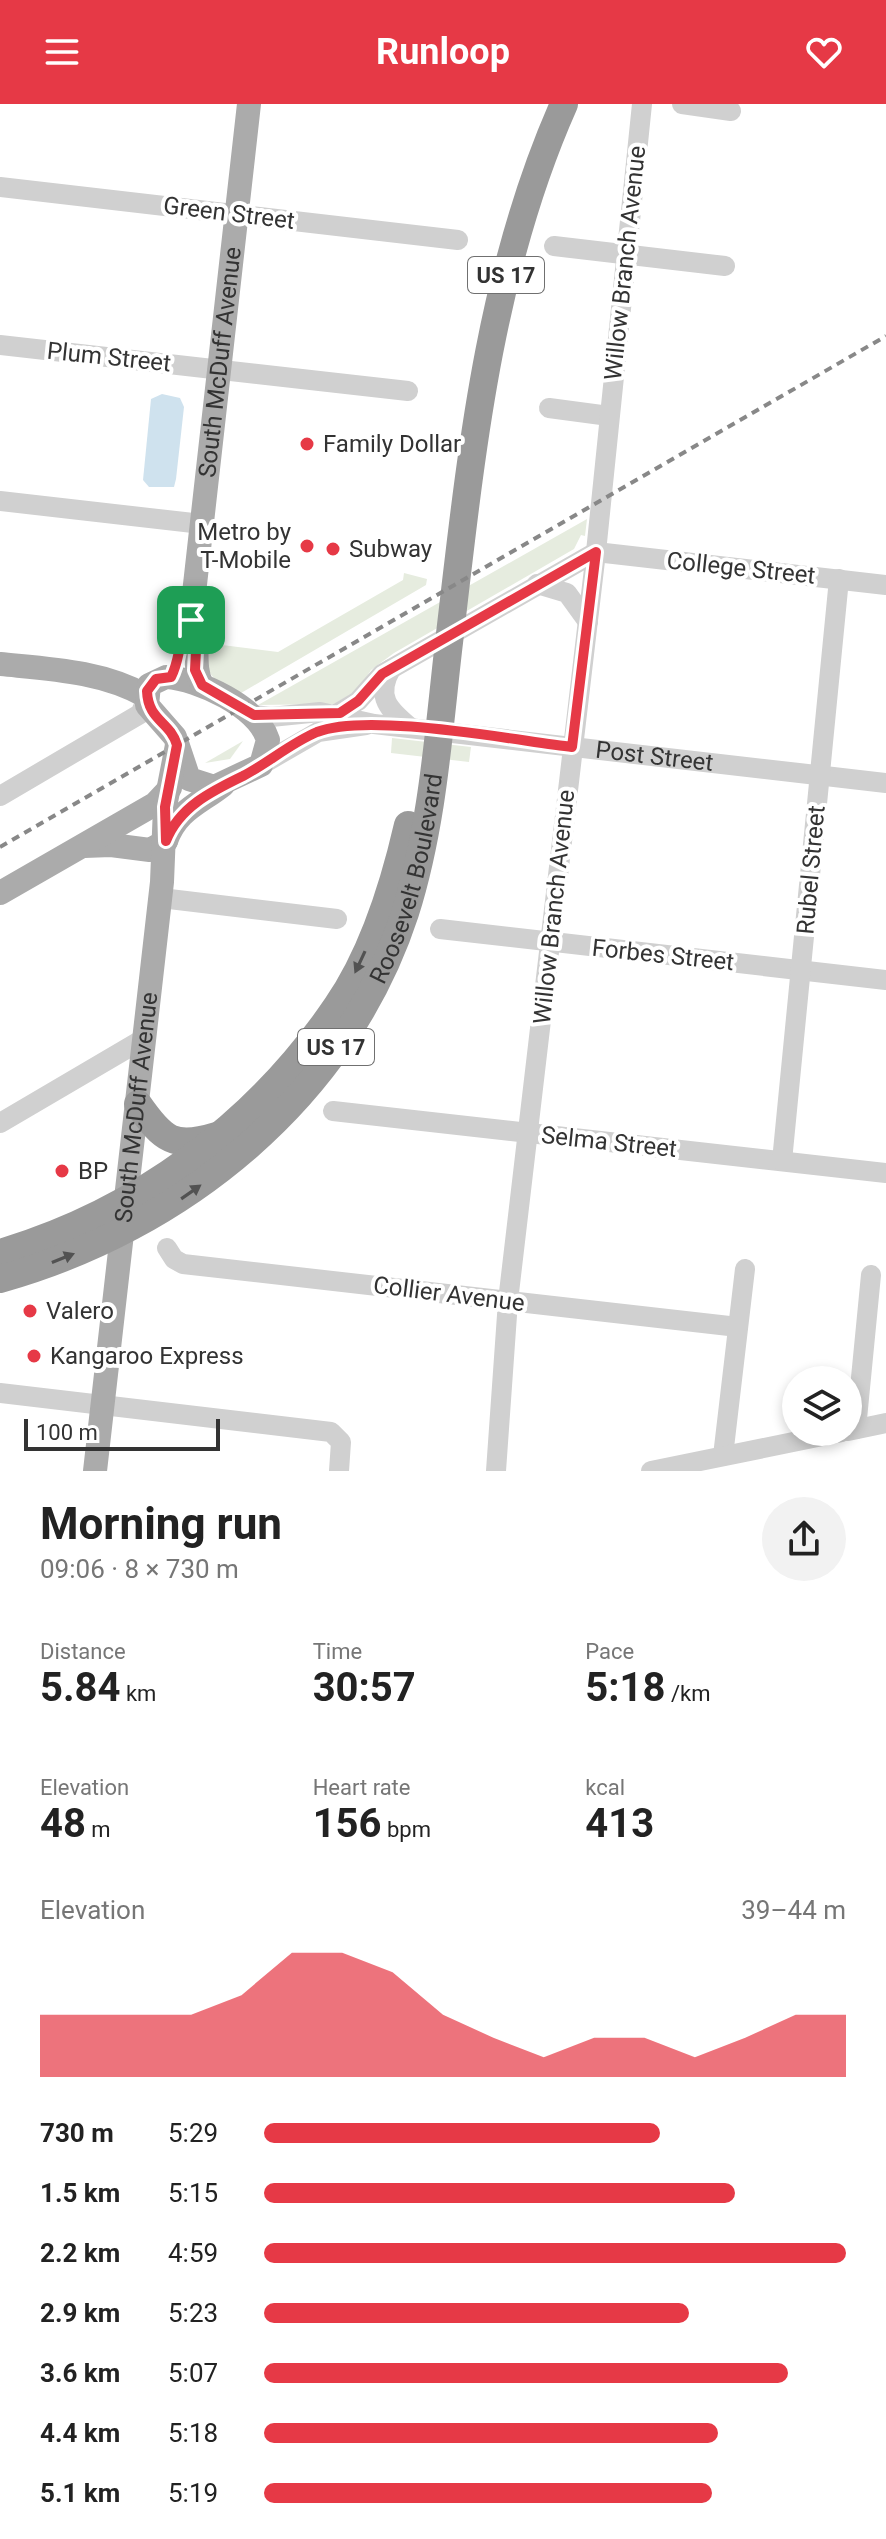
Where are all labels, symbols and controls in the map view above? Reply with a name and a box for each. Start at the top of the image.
icon: menu [40,30,84,74]
icon: heart [802,30,846,74]
text: Runloop [376,31,510,73]
street label: Willow Branch Avenue [599,144,651,382]
street label: Green Street [162,191,296,235]
street label: South McDuff Avenue [193,245,247,479]
road number: US 17 [468,257,544,293]
street label: Plum Street [46,337,173,377]
place label: Family Dollar [323,430,461,458]
marker: Family Dollar [298,435,316,453]
place label: Metro by T-Mobile [197,518,292,574]
place label: Subway [349,535,433,563]
marker: Metro by T-Mobile [298,537,316,555]
marker: Subway [324,540,342,558]
street label: College Street [665,546,817,590]
pin [157,586,225,654]
icon: arrive [169,598,213,642]
street label: Post Street [594,736,715,777]
street label: Roosevelt Boulevard [364,772,448,988]
street label: Willow Branch Avenue [528,788,580,1026]
street label: Rubel Street [791,804,831,936]
street label: Forbes Street [591,934,736,976]
one-way arrow [353,950,367,974]
street label: South McDuff Avenue [109,991,163,1224]
road number: US 17 [298,1029,374,1065]
street label: Selma Street [540,1121,678,1163]
place label: BP [78,1157,108,1185]
marker: BP [53,1162,71,1180]
one-way arrow [180,1185,201,1200]
one-way arrow [51,1251,75,1264]
street label: Collier Avenue [372,1271,526,1317]
place label: Valero [46,1297,114,1325]
marker: Valero [21,1302,39,1320]
place label: Kangaroo Express [50,1342,244,1370]
marker: Kangaroo Express [25,1347,43,1365]
map controls [782,1366,862,1446]
button: layers [782,1366,862,1446]
scale bar [24,1415,220,1451]
text: 100 m [36,1420,98,1445]
button: share [762,1497,846,1581]
text: Morning run [40,1498,282,1550]
text: 09:06 · 8 × 730 m [40,1554,239,1584]
text: Distance [40,1639,126,1664]
text: Time [313,1639,362,1664]
text: Pace [585,1639,634,1664]
text: 5.84 [40,1664,120,1711]
text: 30:57 [313,1664,416,1711]
text: 5:18 [585,1664,665,1711]
text: km [120,1681,156,1706]
text: /km [665,1681,710,1706]
text: Elevation [40,1775,129,1800]
text: Heart rate [313,1775,411,1800]
text: kcal [585,1775,625,1800]
text: 48 [40,1800,86,1847]
text: 156 [313,1800,382,1847]
text: 413 [585,1800,654,1847]
text: m [86,1817,111,1842]
text: bpm [382,1817,431,1842]
text: Elevation [40,1895,145,1925]
text: 39–44 m [741,1895,846,1925]
text: 730 m [40,2118,114,2148]
text: 5:29 [168,2118,218,2148]
text: 1.5 km [40,2178,120,2208]
text: 5:15 [168,2178,218,2208]
text: 2.2 km [40,2238,120,2268]
text: 4:59 [168,2238,218,2268]
text: 2.9 km [40,2298,120,2328]
text: 5:23 [168,2298,218,2328]
text: 3.6 km [40,2358,120,2388]
text: 5:07 [168,2358,218,2388]
text: 4.4 km [40,2418,120,2448]
text: 5:18 [168,2418,218,2448]
text: 5.1 km [40,2478,120,2508]
text: 5:19 [168,2478,218,2508]

